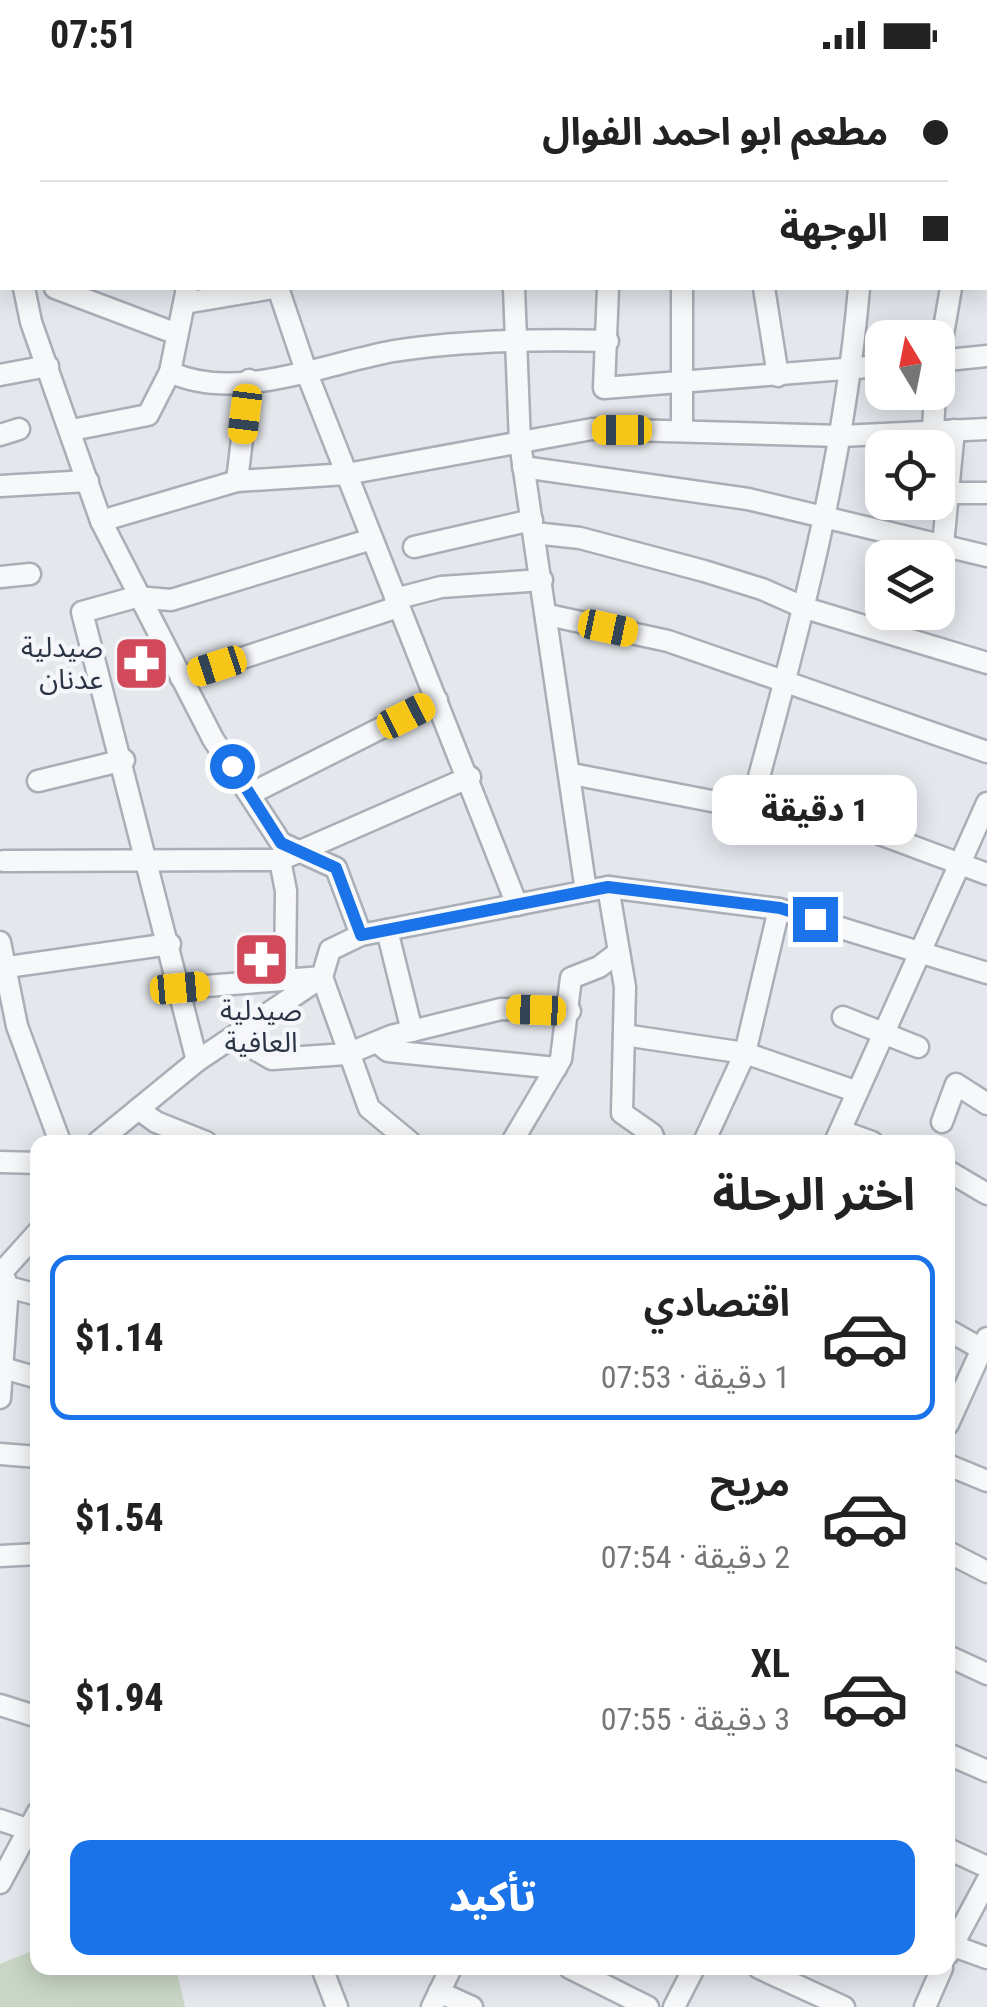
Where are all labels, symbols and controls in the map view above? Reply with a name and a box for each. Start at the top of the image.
text: 07:51 [50,13,137,57]
text: مطعم ابو احمد الفوال [542,110,888,154]
text: الوجهة [780,206,888,250]
north arrow [865,320,955,410]
map controls [865,320,955,630]
car [226,382,264,446]
car [592,415,652,445]
button: locate [865,430,955,520]
button: layers [865,540,955,630]
car [576,607,640,649]
place label: صيدلية عدنان [21,631,103,696]
pharmacy icon: صيدلية عدنان [112,633,172,693]
car [184,642,250,690]
car [372,689,440,743]
route start [210,744,255,789]
callout: 1 دقيقة [712,774,918,844]
text: 1 دقيقة [761,791,868,829]
route end [793,897,838,942]
pharmacy icon: صيدلية العافية [231,929,291,989]
car [149,970,211,1006]
place label: صيدلية العافية [220,994,302,1059]
car [505,994,567,1026]
text: اختر الرحلة [712,1168,915,1221]
text: اقتصادي [644,1281,790,1325]
icon: car [820,1293,910,1383]
text: $1.14 [75,1316,164,1360]
text: 1 دقيقة · 07:53 [601,1358,790,1396]
text: مريح [710,1461,790,1505]
icon: car [820,1473,910,1563]
text: $1.54 [75,1496,164,1540]
text: 2 دقيقة · 07:54 [601,1538,790,1576]
text: XL [751,1642,790,1686]
icon: car [820,1653,910,1743]
text: $1.94 [75,1676,164,1720]
text: 3 دقيقة · 07:55 [601,1700,790,1738]
button: تأكيد [70,1840,915,1955]

